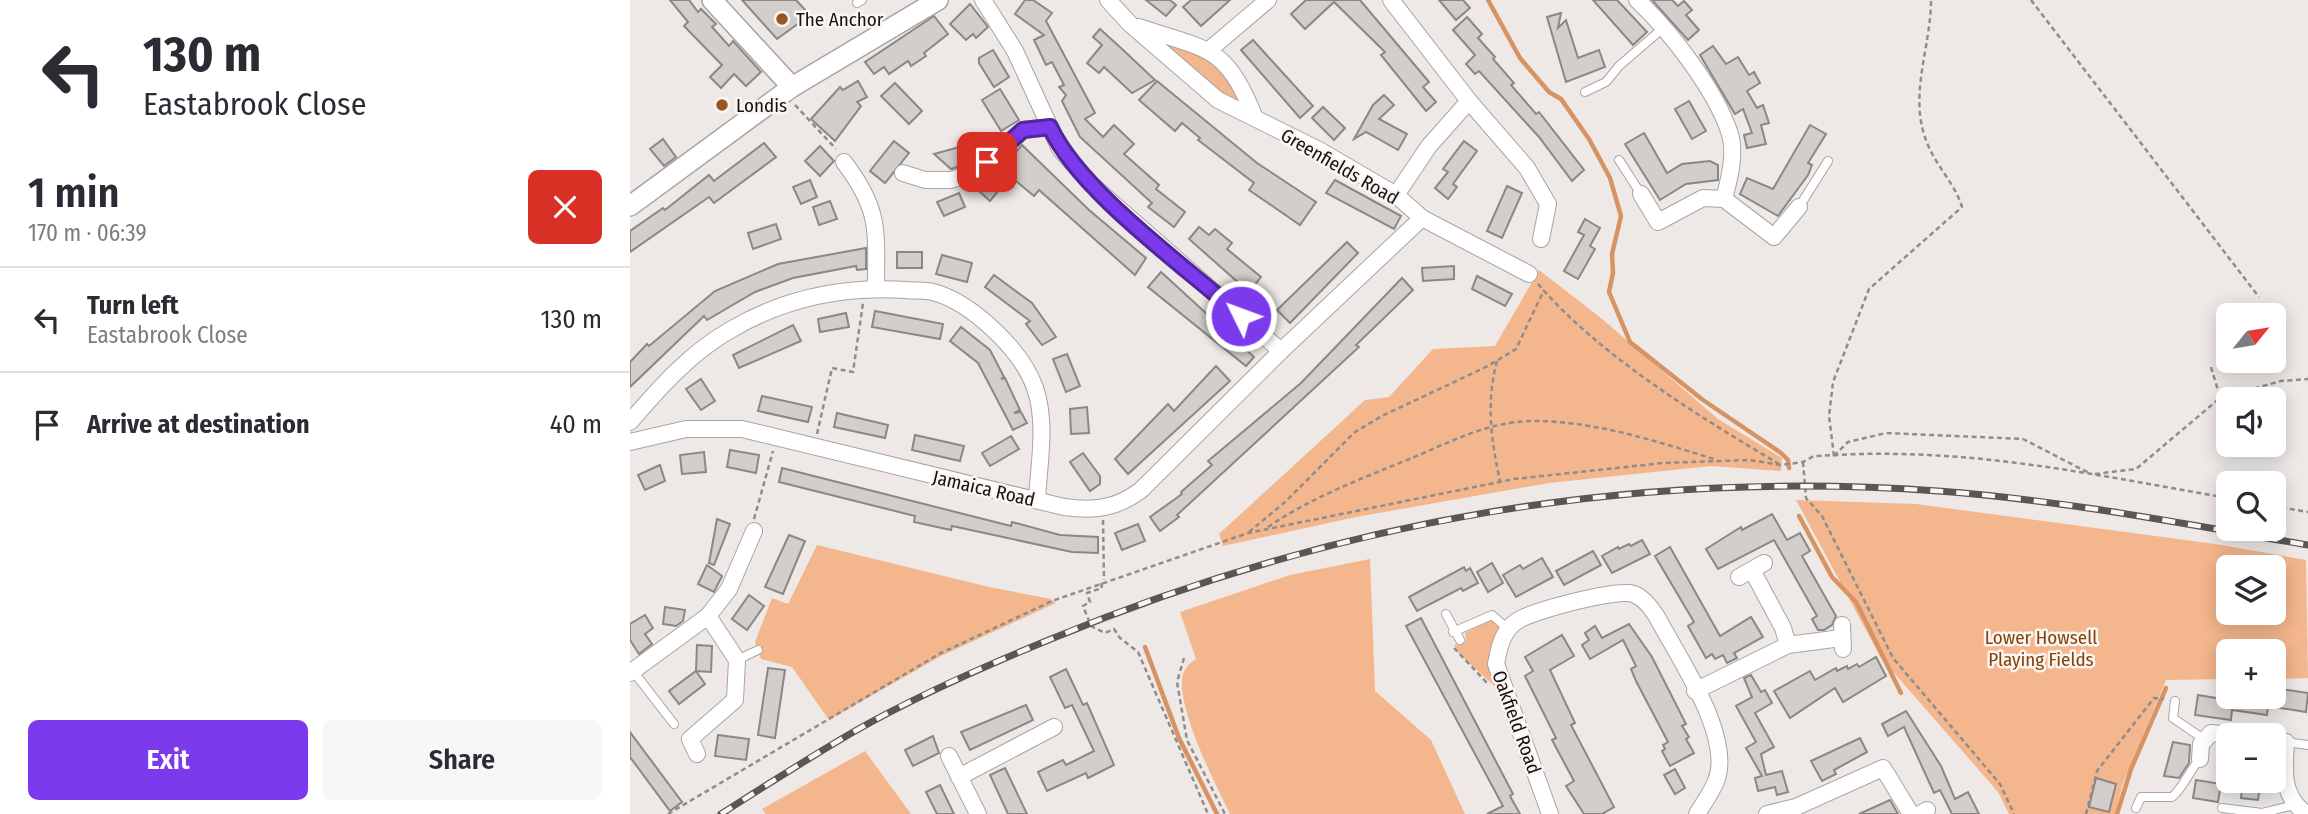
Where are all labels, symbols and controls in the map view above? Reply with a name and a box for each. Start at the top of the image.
place label: The Anchor [796,8,884,31]
marker: The Anchor [774,11,790,27]
text: 130 m [143,25,261,84]
icon: left [28,28,119,119]
text: Eastabrook Close [143,85,367,123]
place label: Londis [736,94,787,117]
marker: Londis [714,97,730,113]
street label: Greenfields Road [1277,123,1403,209]
pin [957,132,1017,192]
icon: arrive [968,143,1006,181]
text: 1 min [28,168,119,218]
button: close [528,170,602,244]
text: 170 m · 06:39 [28,219,147,247]
position arrow [1204,279,1278,353]
text: Turn left [87,290,179,321]
icon: left [28,301,66,339]
north arrow [2216,303,2286,373]
map controls [2216,303,2286,793]
text: 130 m [540,304,602,335]
text: Eastabrook Close [87,321,248,349]
button: sound [2216,387,2286,457]
icon: arrive [28,406,66,444]
text: Arrive at destination [87,409,310,440]
text: 40 m [550,409,602,440]
street label: Jamaica Road [930,466,1037,511]
button: search [2216,471,2286,541]
button: layers [2216,555,2286,625]
park label: Lower Howsell Playing Fields [1985,626,2097,671]
button: + [2216,639,2286,709]
street label: Oakfield Road [1487,667,1546,777]
button: Exit [28,720,308,800]
button: Share [322,720,602,800]
button: − [2216,723,2286,793]

